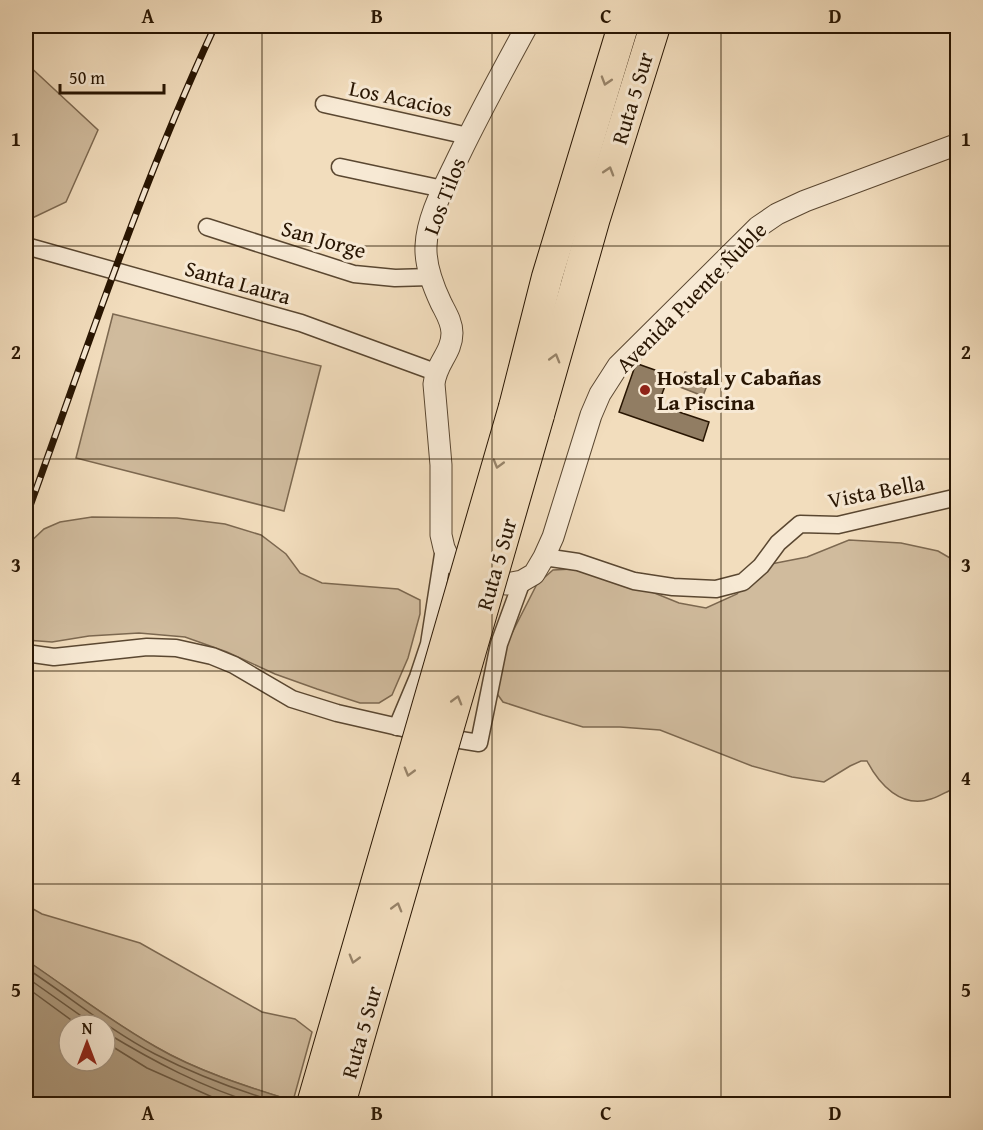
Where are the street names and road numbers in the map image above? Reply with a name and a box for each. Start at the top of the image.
street label: Ruta 5 Sur [603,48,661,148]
street label: Los Acacios [346,71,456,125]
street label: Los Tilos [415,153,473,239]
street label: San Jorge [278,212,370,266]
street label: Avenida Puente Ñuble [608,214,774,380]
street label: Santa Laura [181,252,295,313]
street label: Vista Bella [825,466,928,516]
street label: Ruta 5 Sur [468,514,524,614]
street label: Ruta 5 Sur [333,982,389,1082]

